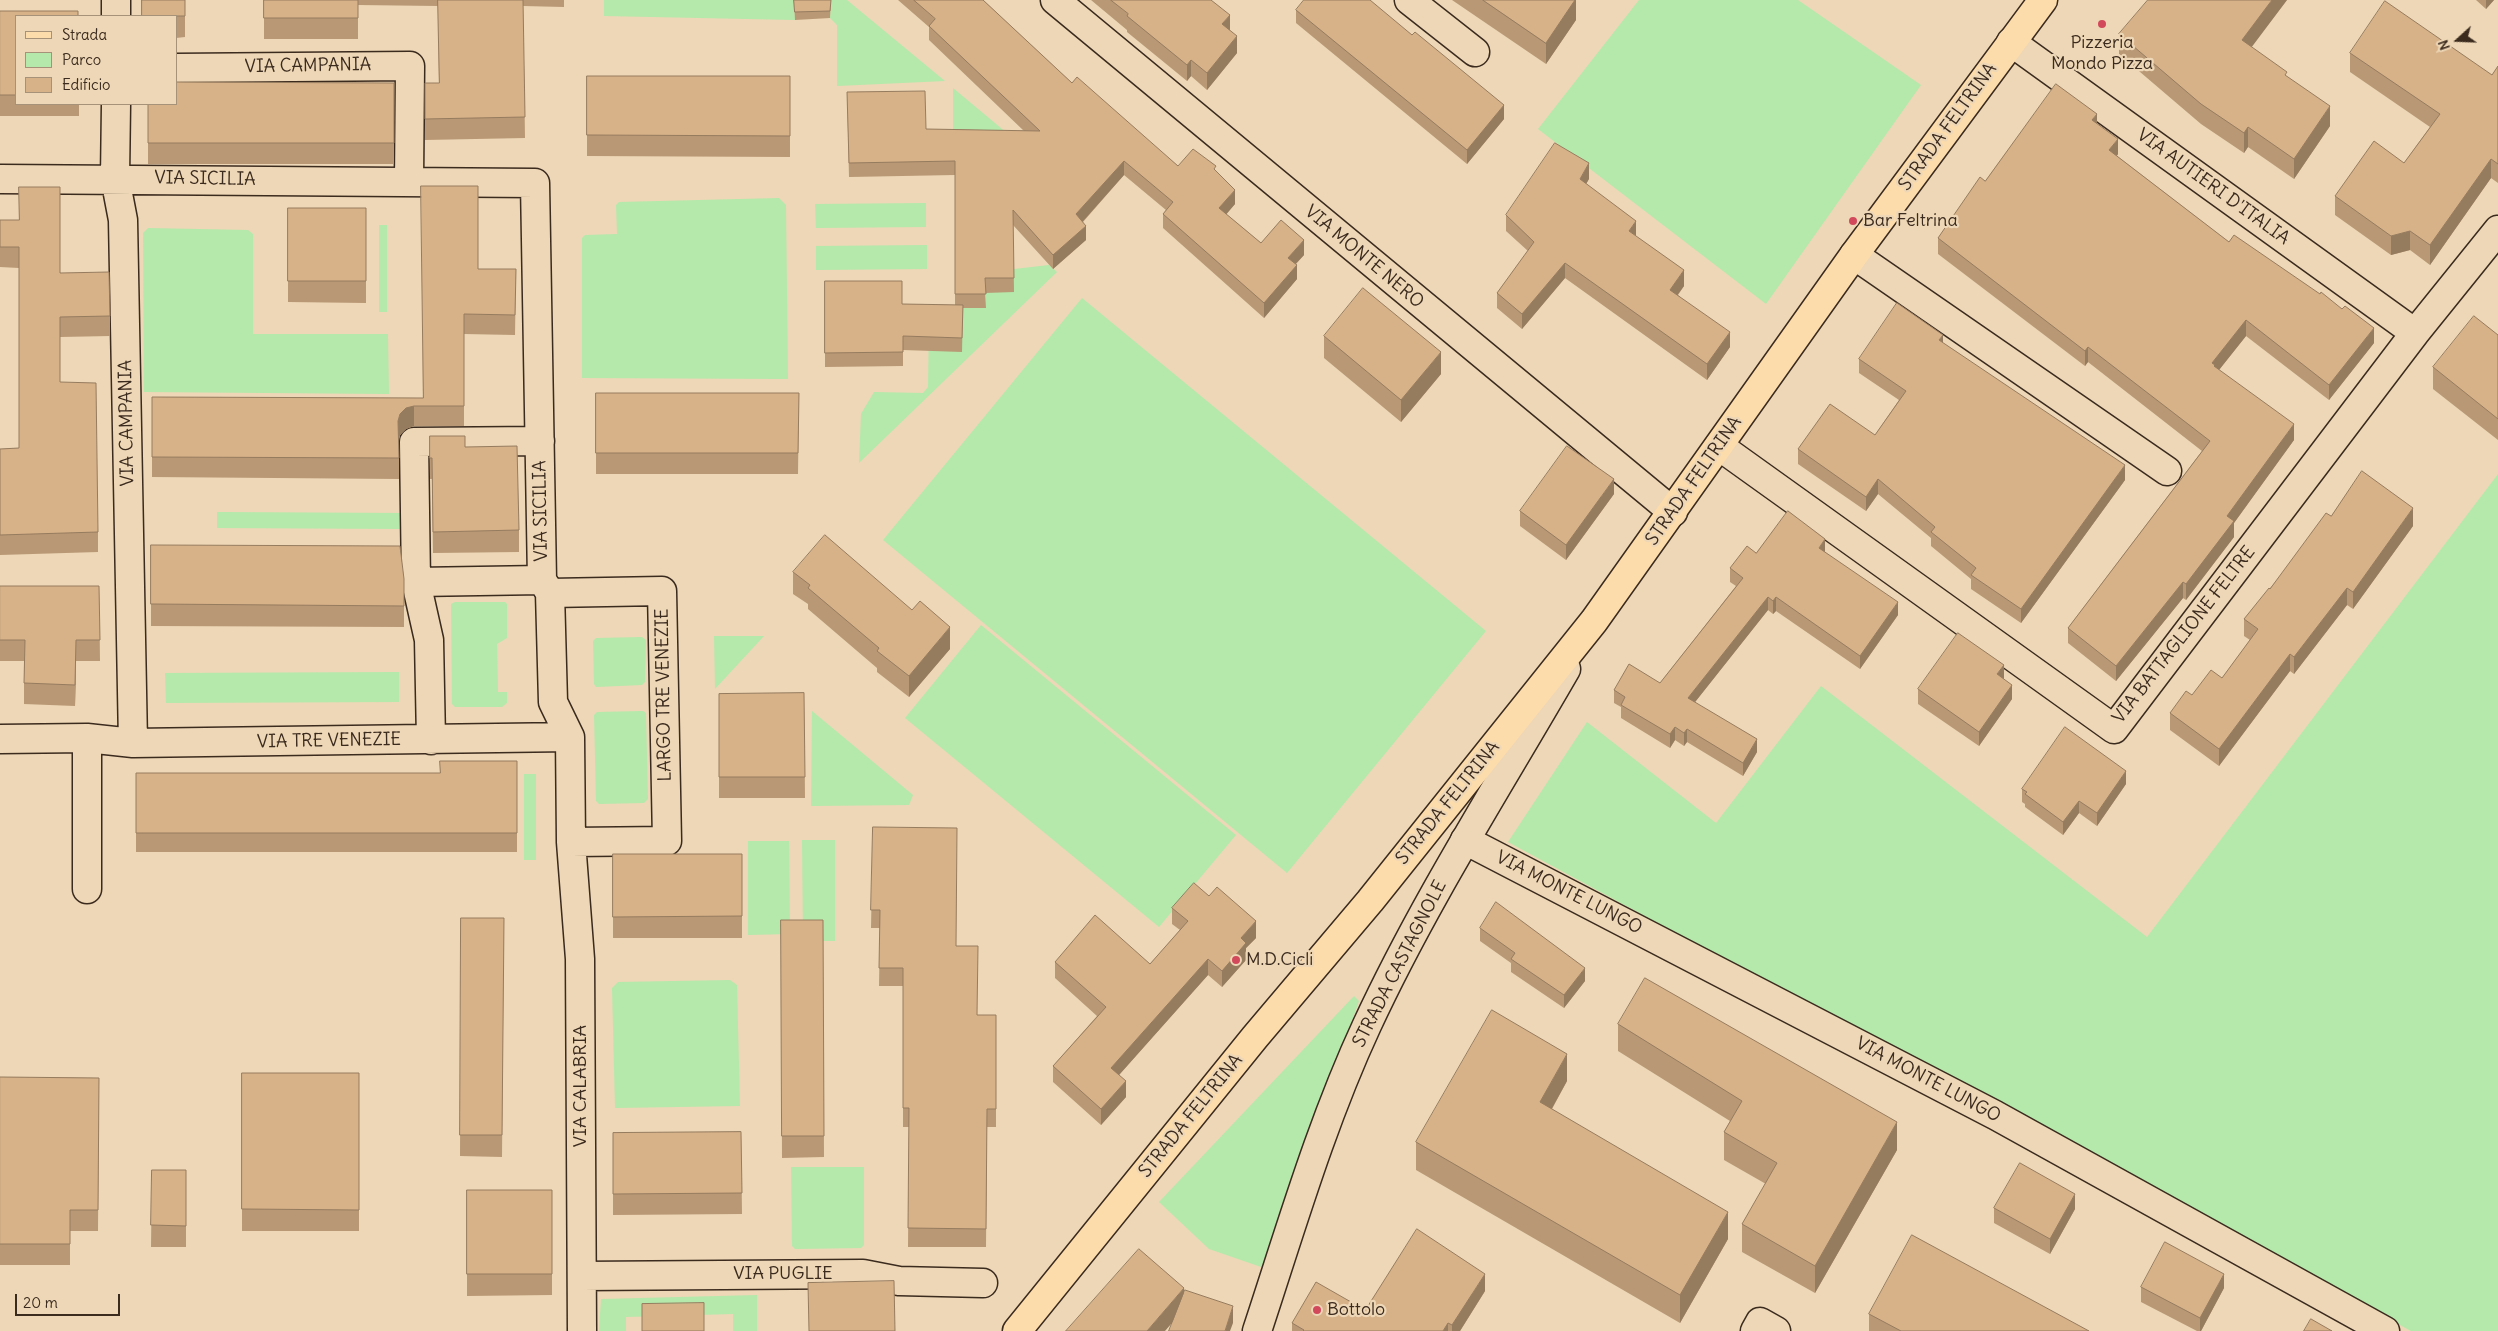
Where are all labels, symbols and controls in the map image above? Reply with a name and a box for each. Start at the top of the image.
legend [15,15,178,105]
north arrow [2433,15,2483,65]
marker: Pizzeria Mondo Pizza [2096,18,2108,30]
text: Strada [62,25,107,44]
place label: Pizzeria Mondo Pizza [2051,32,2153,74]
text: N [2434,38,2454,53]
text: Parco [62,50,101,69]
street label: VIA CAMPANIA [244,54,372,78]
street label: STRADA FELTRINA [1894,59,2002,195]
text: Edificio [62,75,110,94]
street label: VIA AUTIERI D'ITALIA [2132,124,2294,250]
street label: VIA SICILIA [154,167,256,191]
street label: VIA MONTE NERO [1300,201,1428,313]
place label: Bar Feltrina [1863,210,1958,232]
marker: Bar Feltrina [1847,215,1859,227]
street label: VIA CAMPANIA [115,359,139,487]
street label: STRADA FELTRINA [1641,412,1747,550]
street label: VIA SICILIA [529,460,553,562]
street label: VIA BATTAGLIONE FELTRE [2108,542,2260,728]
street label: LARGO TRE VENEZIE [652,608,676,782]
street label: VIA TRE VENEZIE [257,729,401,753]
street label: STRADA FELTRINA [1392,737,1504,869]
street label: VIA MONTE LUNGO [1492,847,1646,939]
street label: STRADA CASTAGNOLE [1349,877,1451,1051]
place label: M.D.Cicli [1246,949,1313,971]
marker: M.D.Cicli [1230,954,1242,966]
street label: VIA CALABRIA [570,1025,592,1147]
street label: VIA MONTE LUNGO [1852,1033,2004,1127]
street label: STRADA FELTRINA [1135,1050,1247,1182]
street label: VIA PUGLIE [733,1263,833,1285]
scale bar [18,1284,122,1316]
text: 20 m [23,1293,58,1312]
place label: Bottolo [1327,1299,1385,1321]
marker: Bottolo [1311,1304,1323,1316]

